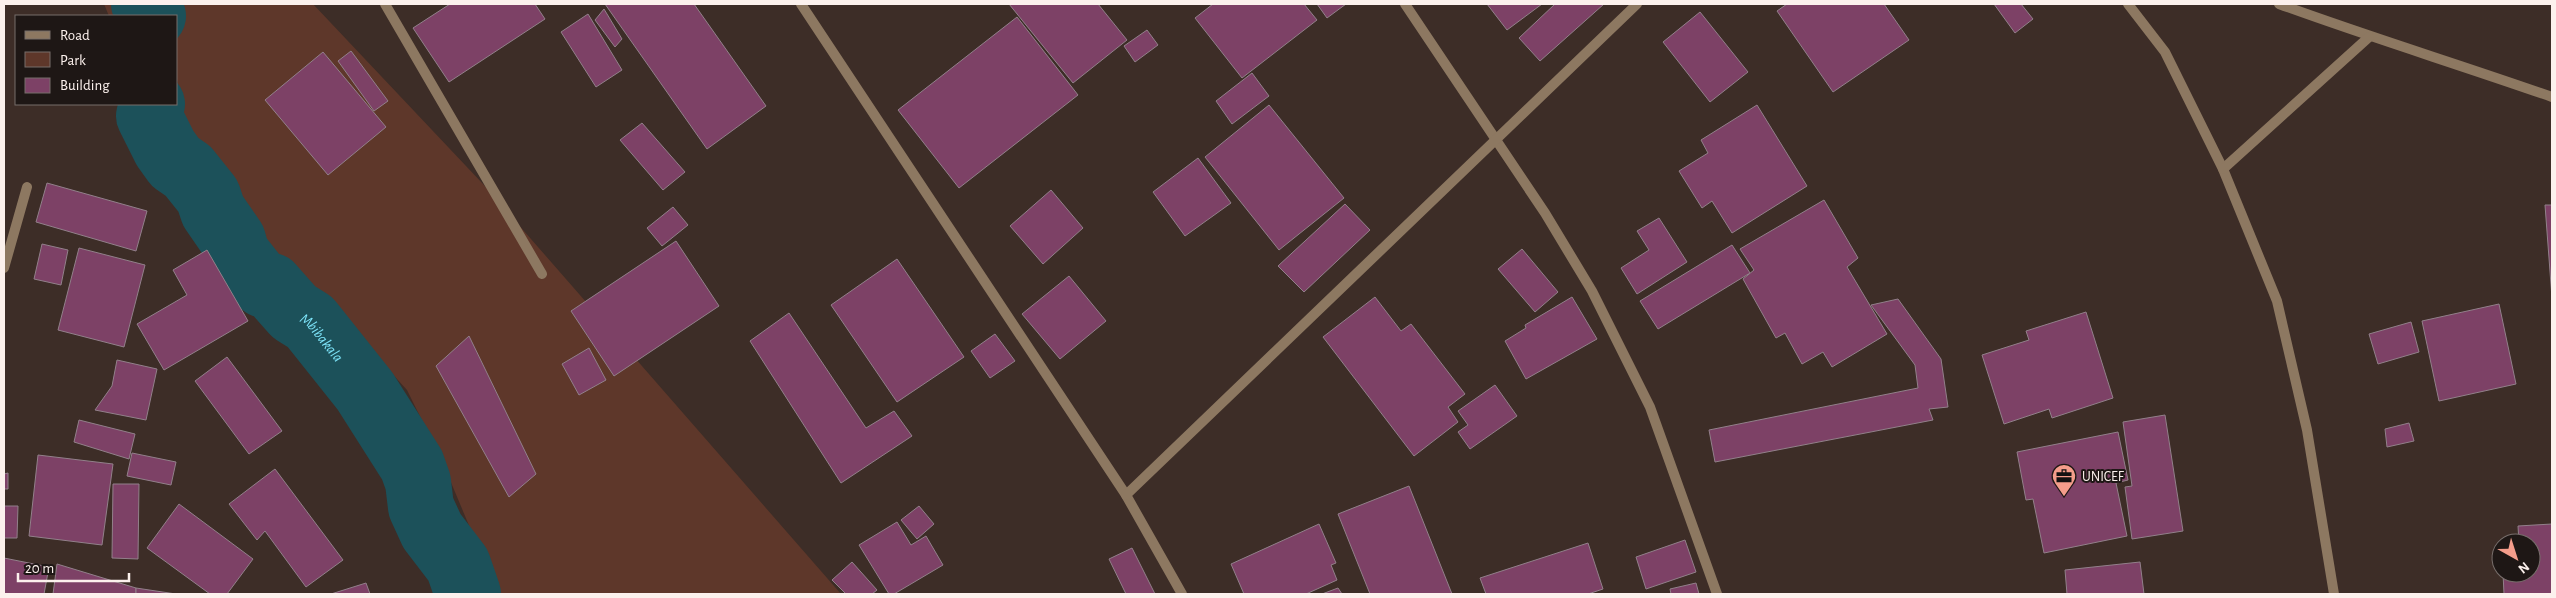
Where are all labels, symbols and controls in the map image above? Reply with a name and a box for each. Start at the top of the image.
legend [15,15,178,105]
text: Road [60,28,90,43]
text: Park [60,53,86,68]
text: Building [60,78,110,93]
water label: Mbibakala [298,311,346,365]
office icon: UNICEF [2051,463,2077,497]
place label: UNICEF [2082,470,2125,484]
north arrow [2491,533,2541,583]
scale bar [18,550,129,582]
text: N [2515,559,2532,576]
text: 20 m [25,561,54,576]

